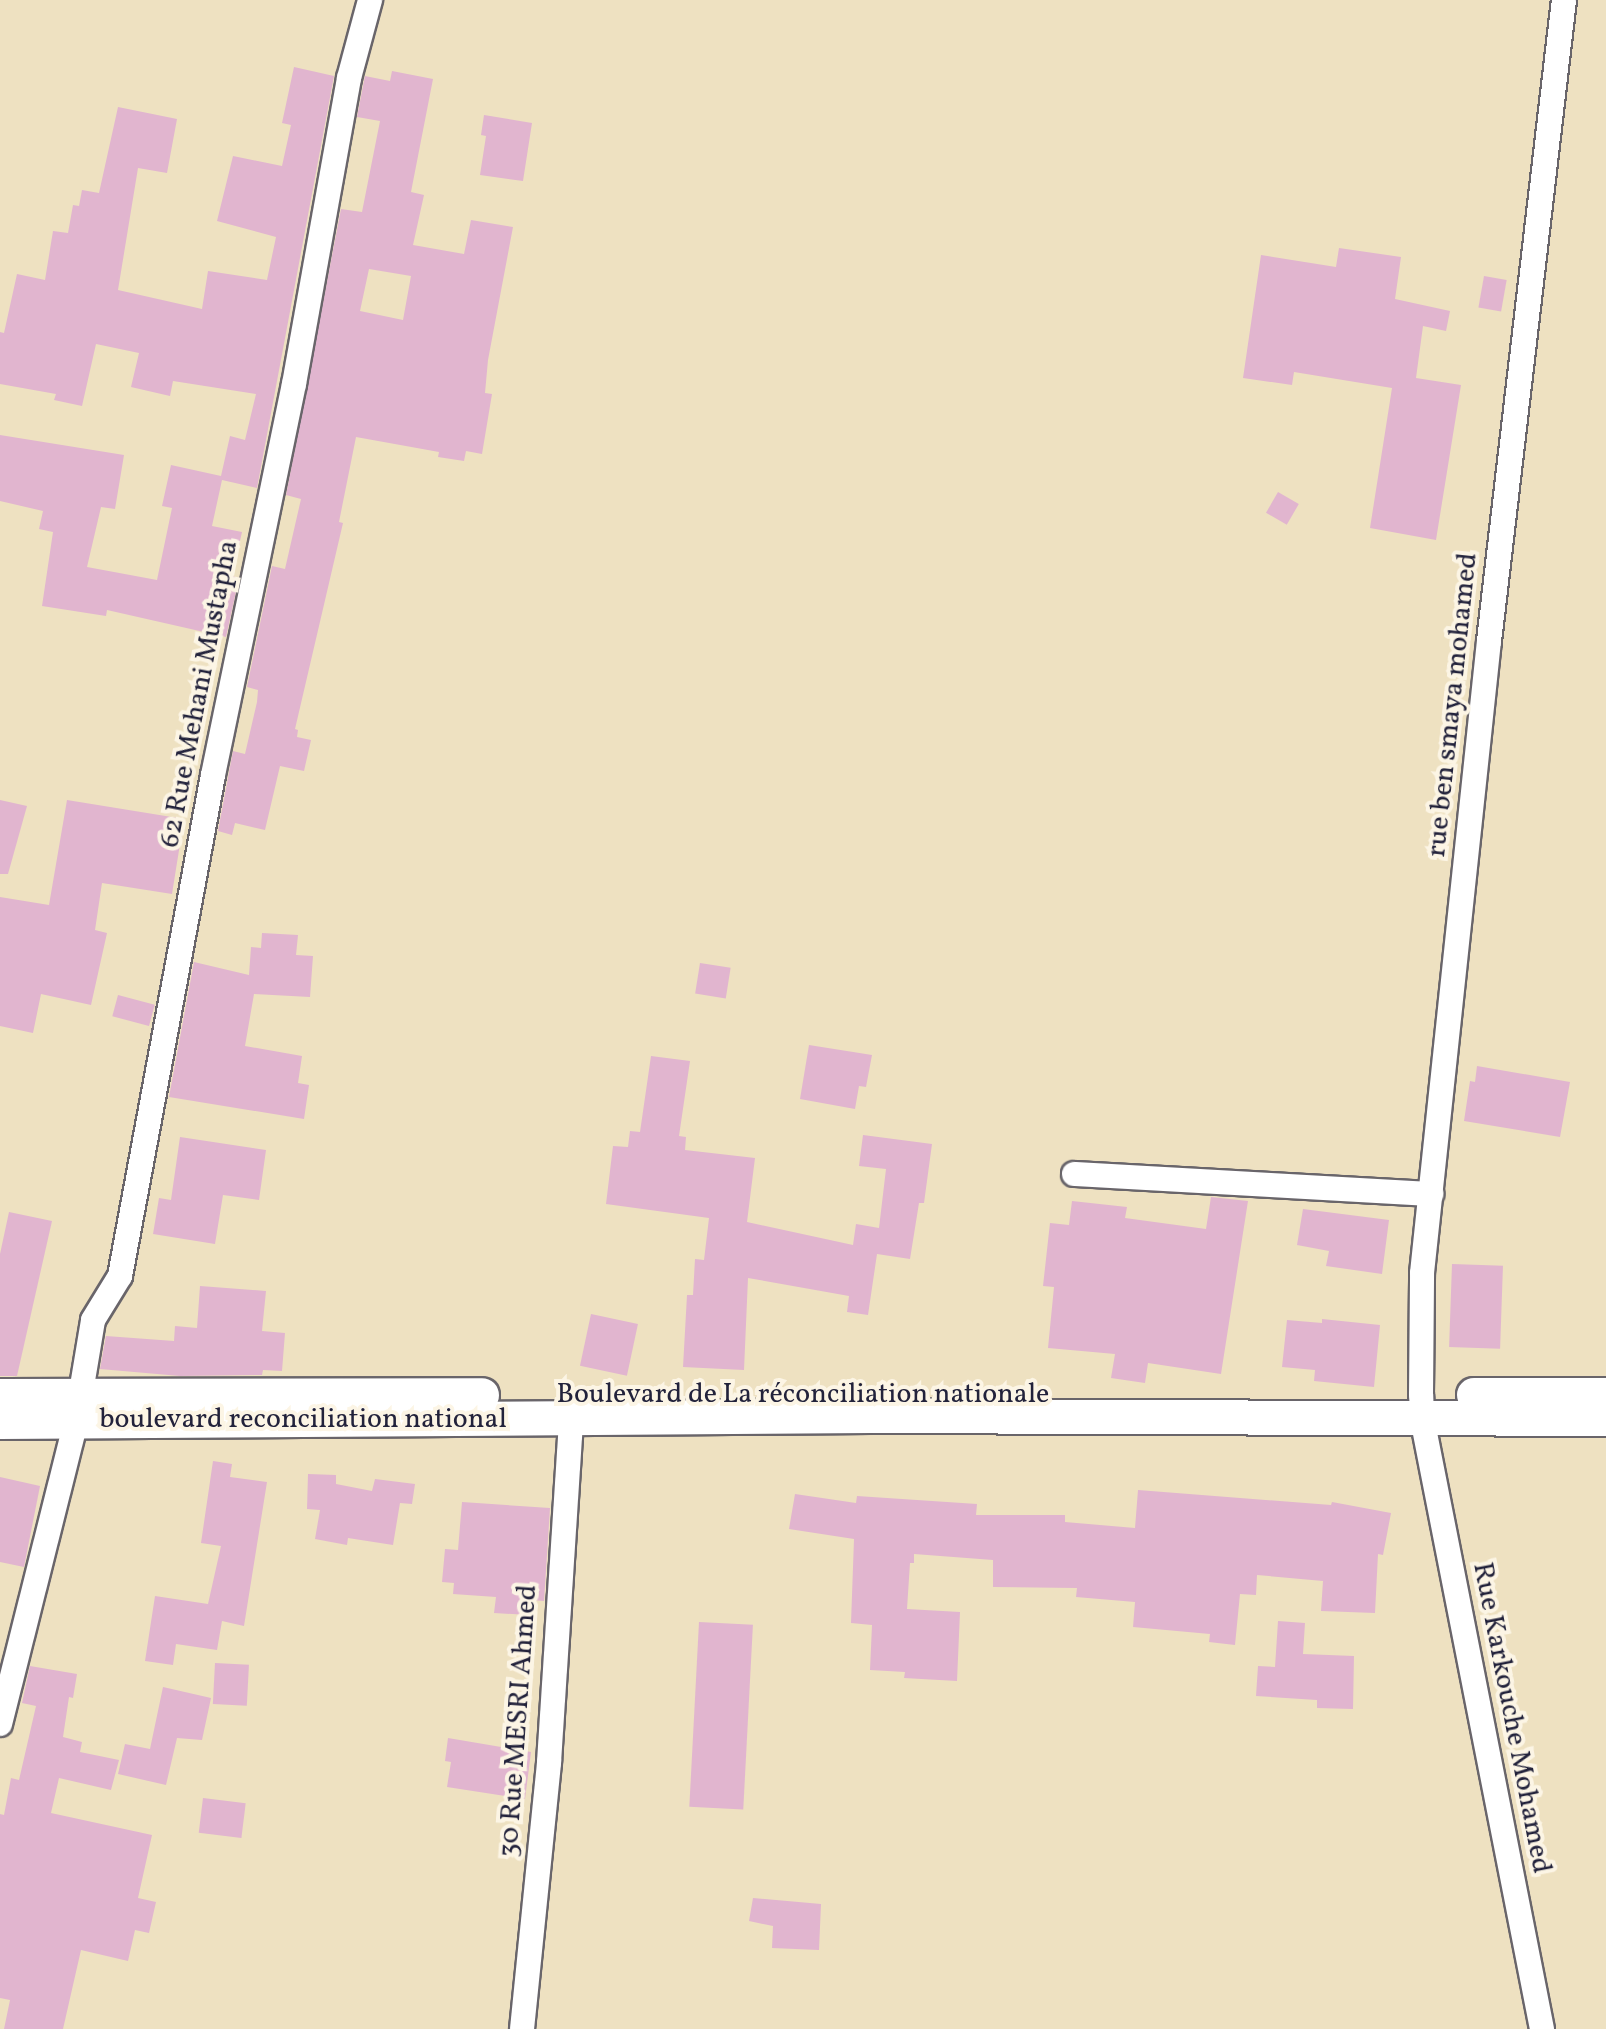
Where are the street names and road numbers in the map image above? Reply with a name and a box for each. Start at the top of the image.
street label: 62 Rue Mehani Mustapha [154,538,246,850]
street label: rue ben smaya mohamed [1420,551,1486,859]
street label: Boulevard de La réconciliation nationale [557,1378,1049,1412]
street label: boulevard reconciliation national [99,1403,507,1437]
street label: Rue Karkouche Mohamed [1464,1560,1558,1876]
street label: 30 Rue MESRI Ahmed [493,1584,545,1858]

